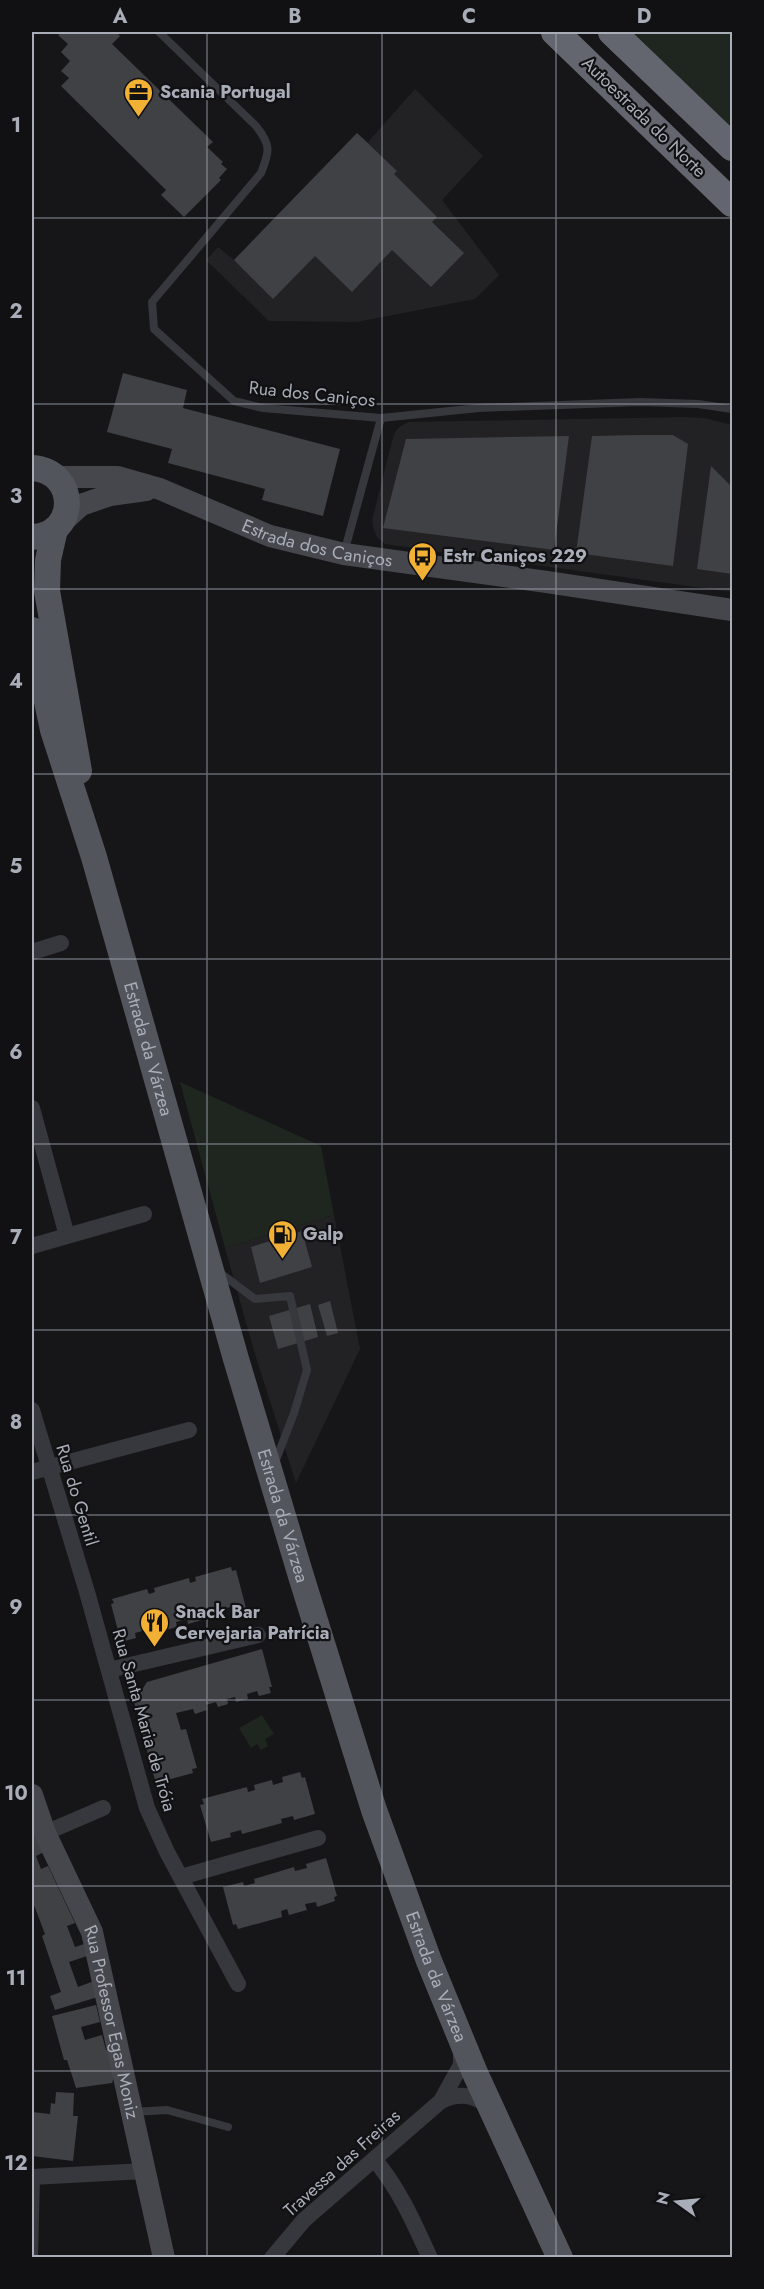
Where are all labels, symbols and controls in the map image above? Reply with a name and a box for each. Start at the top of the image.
text: A [112,2,128,31]
text: B [288,2,302,31]
text: C [462,2,476,31]
text: D [637,2,651,31]
street label: Autoestrada do Norte [576,51,712,183]
office icon: Scania Portugal [123,76,155,118]
place label: Scania Portugal [160,79,291,105]
text: 1 [11,111,21,140]
text: 2 [9,297,23,326]
street label: Rua dos Caniços [247,374,377,414]
text: 3 [10,482,22,511]
street label: Estrada dos Caniços [238,512,394,574]
bus stop icon: Estr Caniços 229 [406,540,438,582]
place label: Estr Caniços 229 [443,543,587,569]
text: 4 [9,667,23,696]
text: 5 [10,852,23,881]
street label: Estrada da Várzea [117,979,180,1119]
text: 6 [9,1038,23,1067]
fuel station icon: Galp [266,1218,298,1260]
place label: Galp [303,1221,343,1247]
text: 7 [10,1223,23,1252]
text: 8 [10,1408,22,1437]
street label: Rua do Gentil [49,1441,105,1549]
street label: Estrada da Várzea [251,1446,315,1586]
text: 9 [9,1593,23,1622]
place label: Snack Bar Cervejaria Patrícia [175,1599,330,1646]
restaurant icon: Snack Bar Cervejaria Patrícia [138,1606,170,1648]
street label: Rua Santa Maria de Tróia [105,1626,183,1814]
text: 10 [4,1779,28,1808]
street label: Estrada da Várzea [399,1908,474,2046]
street label: Rua Professor Egas Moniz [77,1920,146,2122]
text: 11 [6,1964,26,1993]
street label: Travessa das Freiras [278,2103,406,2223]
text: 12 [4,2149,28,2178]
north arrow [647,2172,707,2232]
text: N [650,2189,676,2207]

